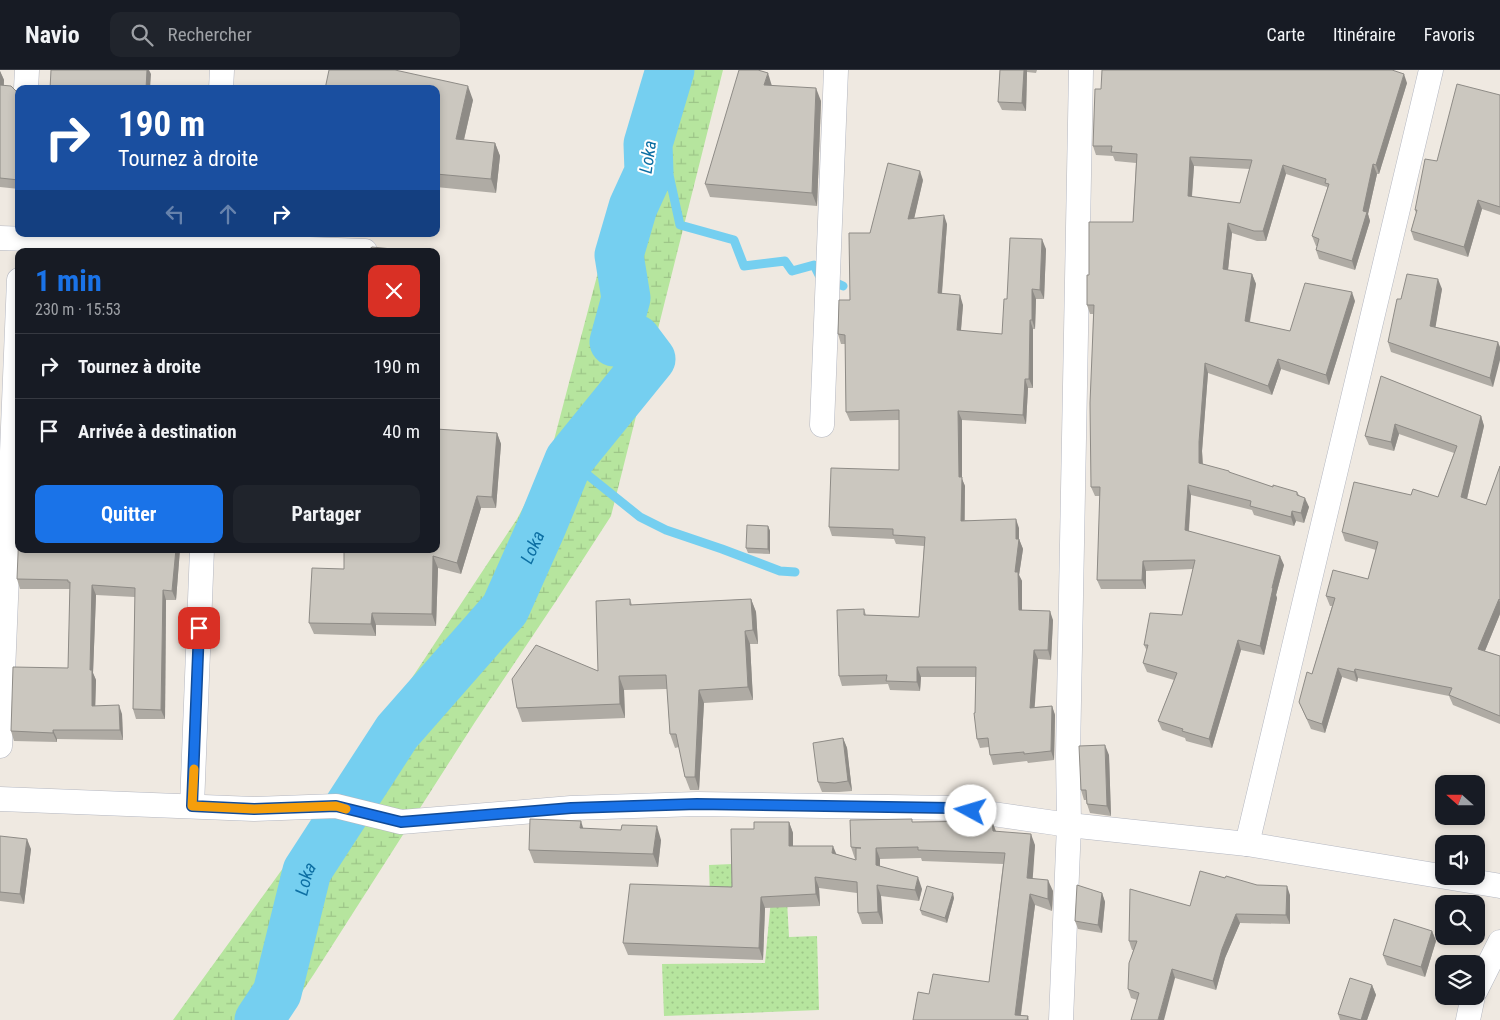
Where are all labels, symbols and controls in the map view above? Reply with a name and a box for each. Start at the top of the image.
search box [110,12,460,57]
text: Navio [25,21,80,49]
icon: search [128,21,156,49]
text: Rechercher [168,23,252,46]
text: Carte [1266,24,1305,45]
text: Itinéraire [1333,24,1396,45]
text: Favoris [1424,24,1475,45]
text: 190 m [118,104,205,145]
icon: right [35,105,100,170]
water label: Loka [635,139,660,175]
text: Tournez à droite [118,146,258,171]
icon: left [161,200,189,228]
icon: ahead [214,200,242,228]
icon: right [267,200,295,228]
text: 1 min [35,263,102,298]
button: close [368,265,420,317]
text: 230 m · 15:53 [35,300,121,319]
icon: right [35,352,63,380]
text: Tournez à droite [78,355,201,378]
text: 190 m [373,355,420,378]
icon: arrive [35,417,63,445]
text: Arrivée à destination [78,420,237,443]
text: 40 m [383,420,420,443]
button: Quitter [35,485,223,543]
button: Partager [233,485,420,543]
water label: Loka [516,528,548,567]
pin [178,607,220,649]
icon: arrive [185,614,213,642]
north arrow [1435,775,1485,825]
map controls [1435,775,1485,1005]
position arrow [944,784,996,836]
button: sound [1435,835,1485,885]
water label: Loka [290,858,320,897]
button: search [1435,895,1485,945]
button: layers [1435,955,1485,1005]

